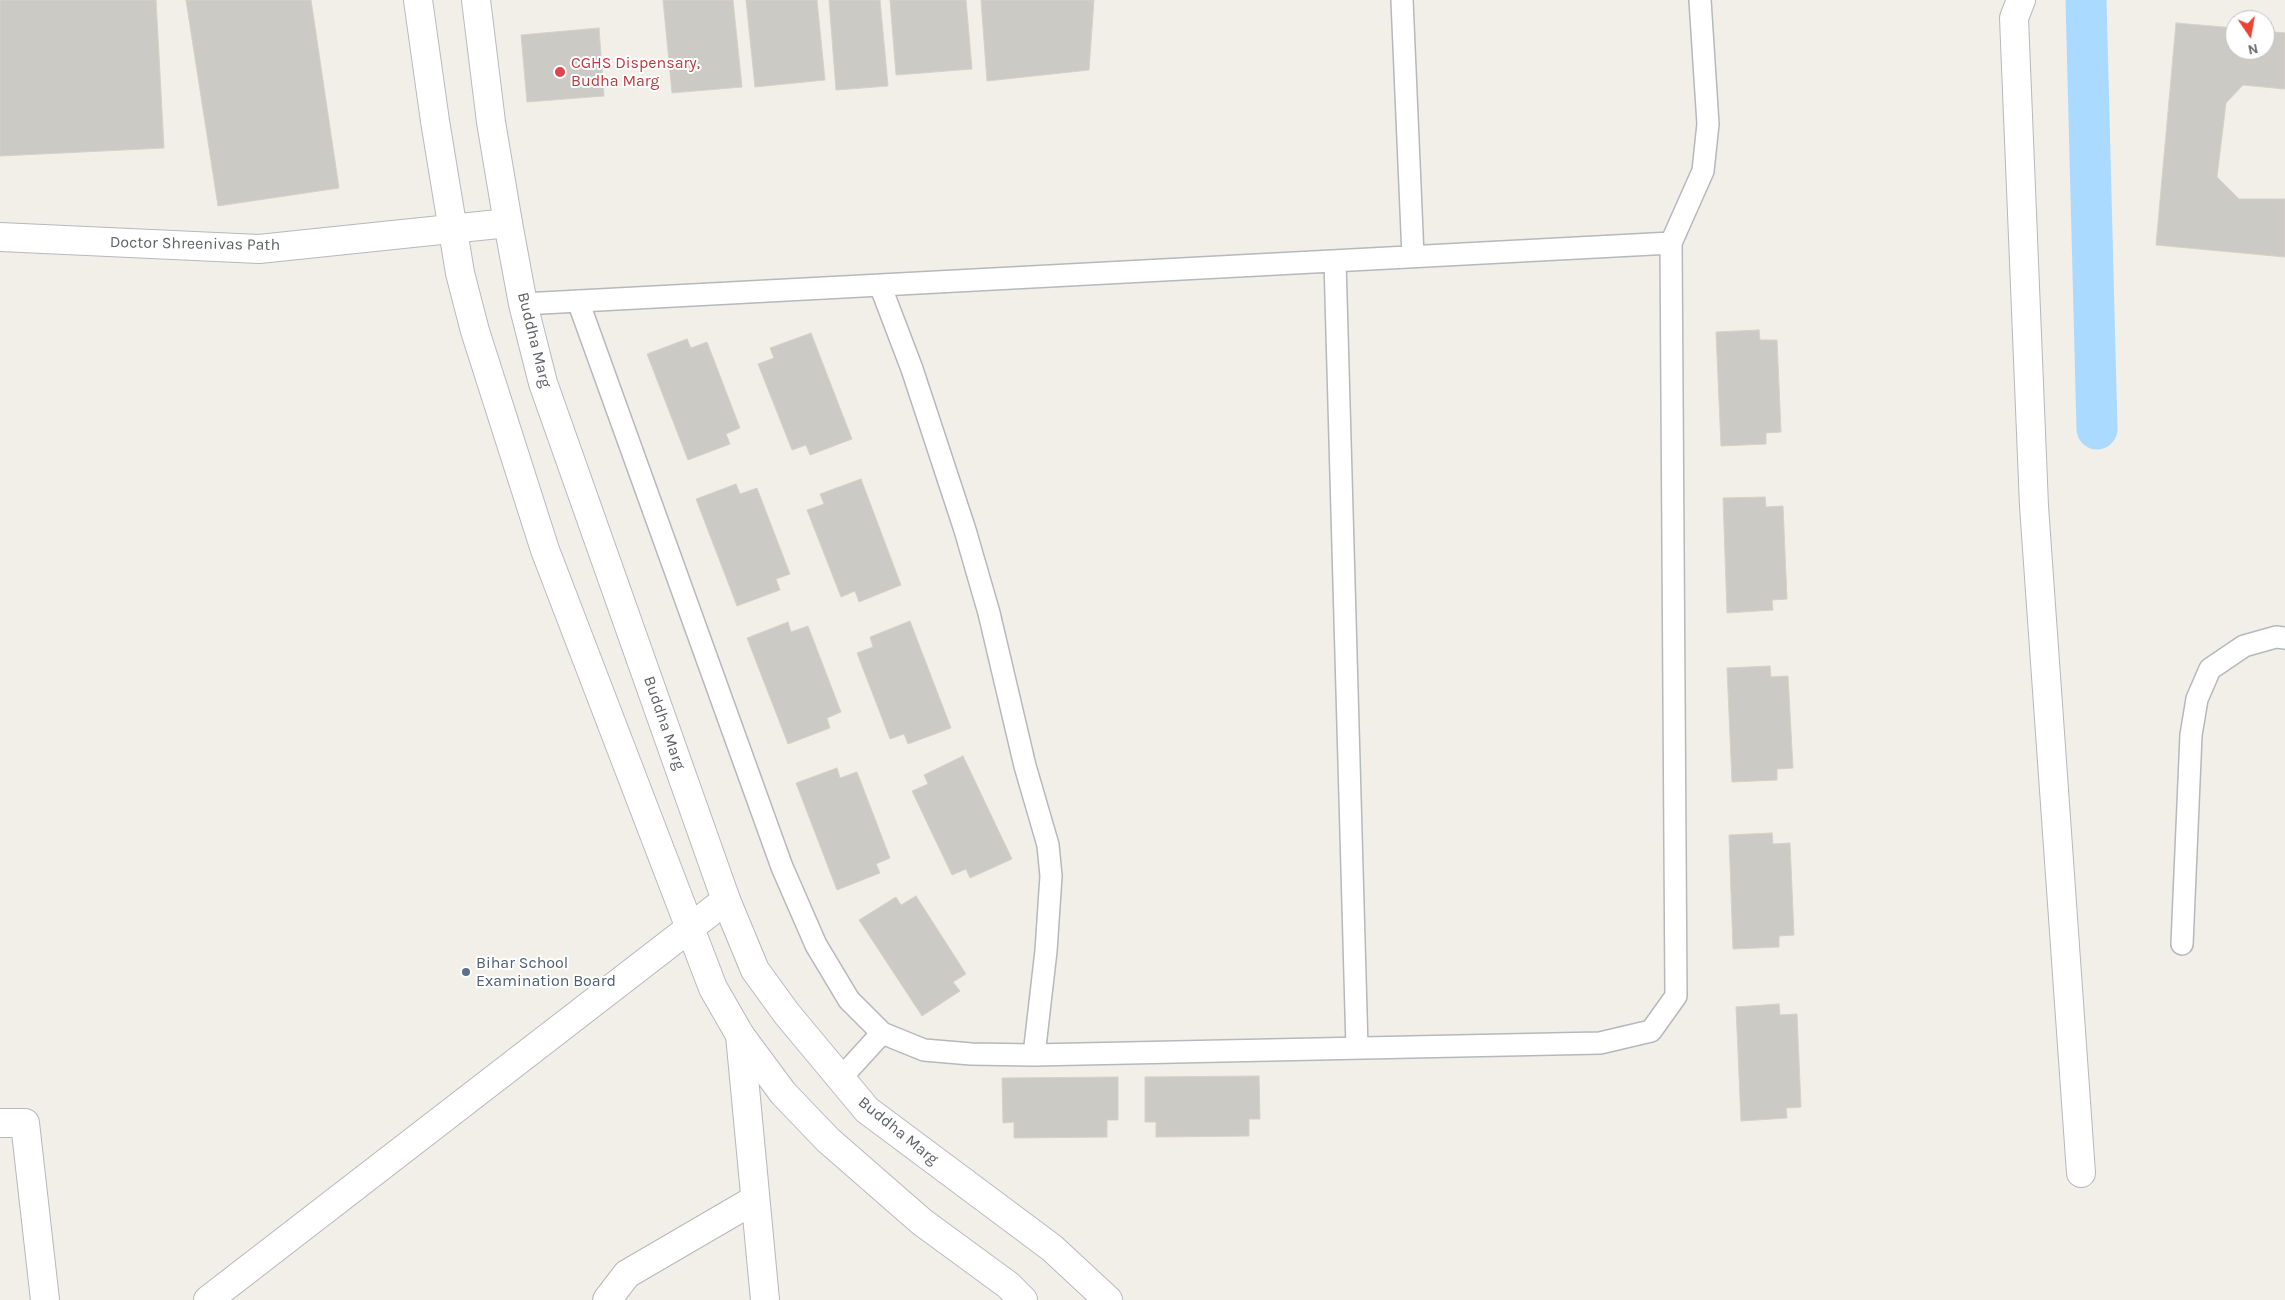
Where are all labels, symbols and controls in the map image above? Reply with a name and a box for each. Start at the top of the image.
north arrow [2225,10,2275,60]
text: N [2246,40,2260,59]
place label: CGHS Dispensary, Budha Marg [571,53,700,91]
marker: CGHS Dispensary, Budha Marg [553,65,567,79]
street label: Doctor Shreenivas Path [110,233,280,255]
street label: Buddha Marg [513,290,555,390]
street label: Buddha Marg [639,674,689,772]
place label: Bihar School Examination Board [476,953,616,991]
marker: Bihar School Examination Board [460,966,472,978]
street label: Buddha Marg [854,1093,942,1169]

